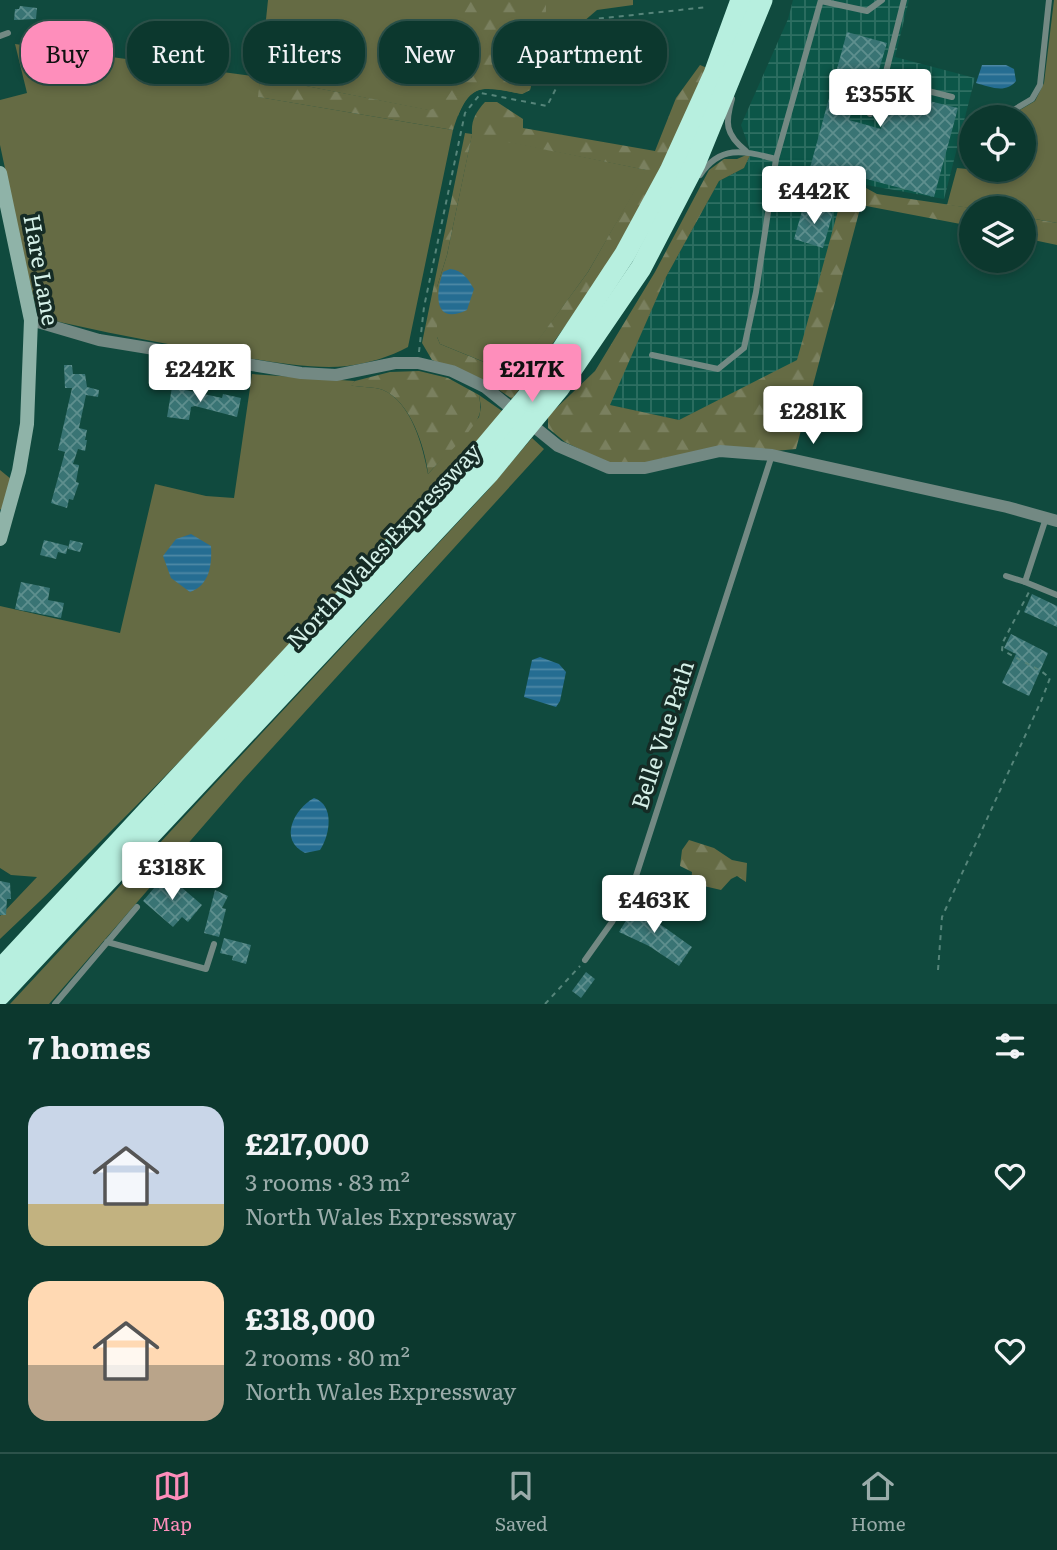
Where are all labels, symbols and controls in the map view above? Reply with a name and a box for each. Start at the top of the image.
chip: Buy [21,21,113,84]
chip: Rent [127,21,229,84]
chip: Filters [243,21,365,84]
chip: New [379,21,479,84]
chip: Apartment [493,21,667,84]
pin: £355K [831,69,929,129]
text: £355K [845,75,915,109]
map controls [959,105,1036,273]
button: locate [959,105,1036,182]
pin: £442K [765,166,863,226]
text: £442K [778,172,850,206]
button: layers [959,196,1036,273]
street label: Hare Lane [16,211,69,328]
pin: £242K [151,344,249,404]
pin: £217K [483,344,581,404]
text: £242K [165,350,235,384]
text: £217K [499,350,565,384]
pin: £281K [764,386,862,446]
text: £281K [779,392,847,426]
street label: North Wales Expressway [278,433,488,655]
street label: Belle Vue Path [621,655,701,813]
pin: £318K [123,842,221,902]
text: £318K [138,848,206,882]
pin: £463K [605,876,703,935]
text: £463K [618,881,690,915]
text: 7 homes [28,1024,151,1068]
icon: filters [991,1027,1029,1065]
text: £217,000 [245,1120,369,1164]
icon: home [84,1134,168,1218]
icon: heart [991,1157,1029,1195]
text: 3 rooms · 83 m² [245,1164,410,1198]
text: North Wales Expressway [245,1198,516,1232]
text: £318,000 [245,1295,375,1339]
icon: home [84,1309,168,1393]
icon: heart [991,1332,1029,1370]
text: 2 rooms · 80 m² [245,1339,410,1373]
text: North Wales Expressway [245,1373,516,1407]
tab: Map [151,1467,192,1537]
tab: Saved [495,1467,548,1537]
tab: Home [851,1467,906,1537]

